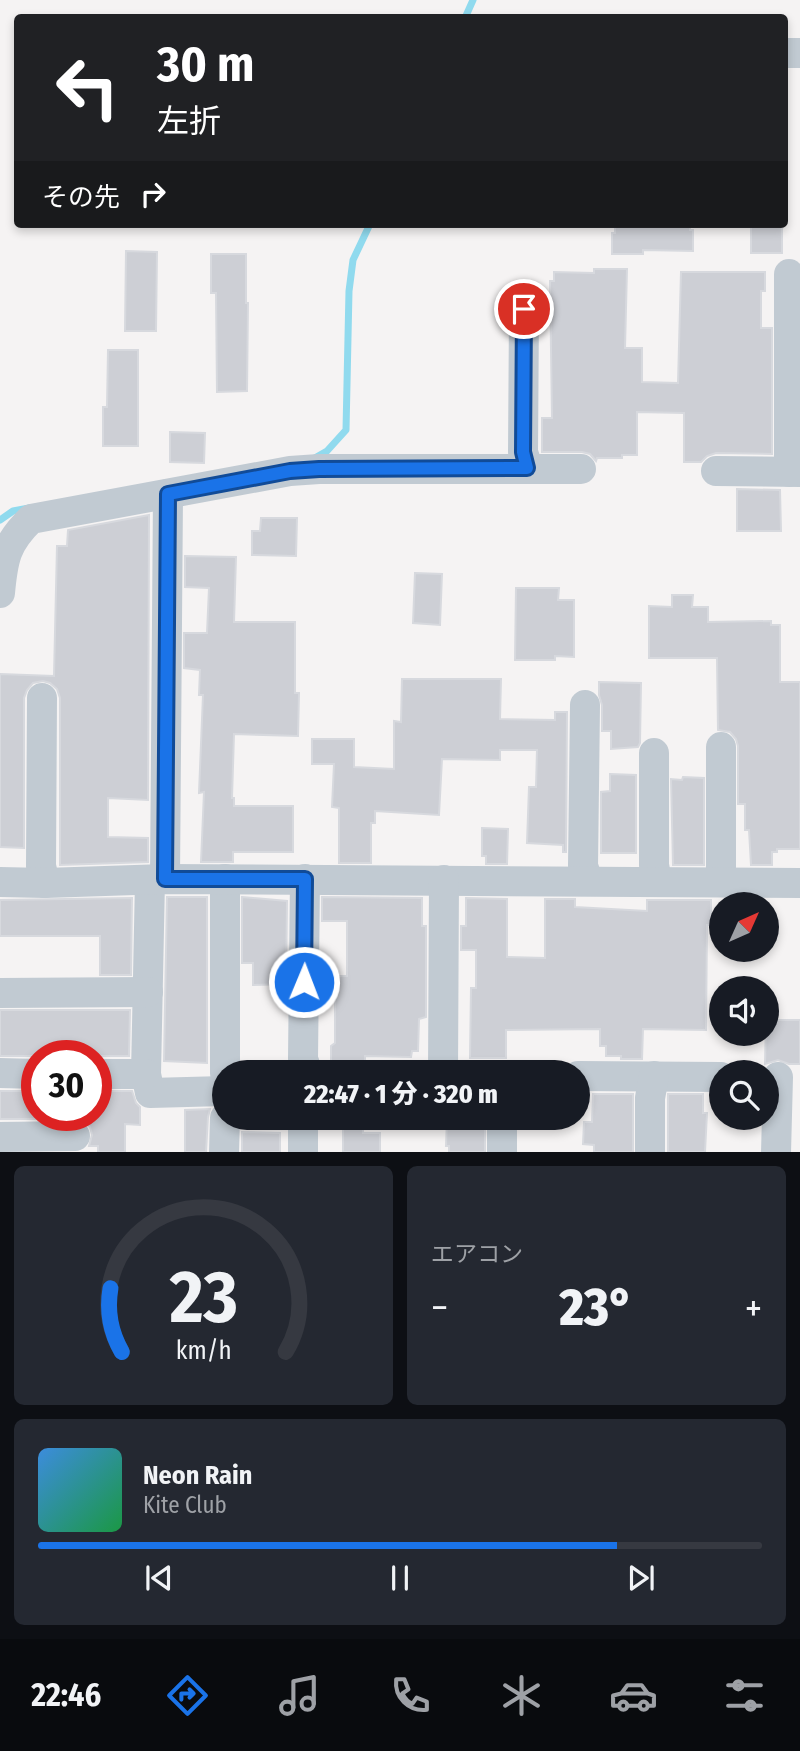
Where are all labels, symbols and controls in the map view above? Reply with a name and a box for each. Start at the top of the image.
text: 30 m [157,35,255,94]
icon: left [42,42,133,133]
text: 左折 [157,102,221,140]
icon: right [134,175,172,213]
text: その先 [42,182,120,213]
pin [494,279,554,339]
icon: arrive [505,290,543,328]
north arrow [709,892,779,962]
map controls [709,892,779,1130]
position arrow [267,945,341,1019]
button: sound [709,976,779,1046]
speed limit sign: 30 [21,1040,112,1131]
button: search [709,1060,779,1130]
text: 22:47 · 1 分 · 320 m [304,1079,498,1110]
text: エアコン [431,1240,523,1268]
text: 23 [168,1254,238,1341]
text: 23° [560,1276,633,1339]
text: − [431,1285,448,1331]
text: + [745,1285,762,1331]
text: km/h [176,1335,231,1365]
text: Neon Rain [143,1460,252,1491]
text: Kite Club [143,1491,227,1519]
icon: previous [140,1559,178,1597]
icon: pause [381,1559,419,1597]
icon: next [622,1559,660,1597]
icon: directions [163,1671,212,1720]
icon: music [275,1671,324,1720]
icon: phone [386,1671,435,1720]
icon: climate [497,1671,546,1720]
icon: car [609,1671,658,1720]
icon: filters [720,1671,769,1720]
text: 22:46 [31,1676,101,1714]

